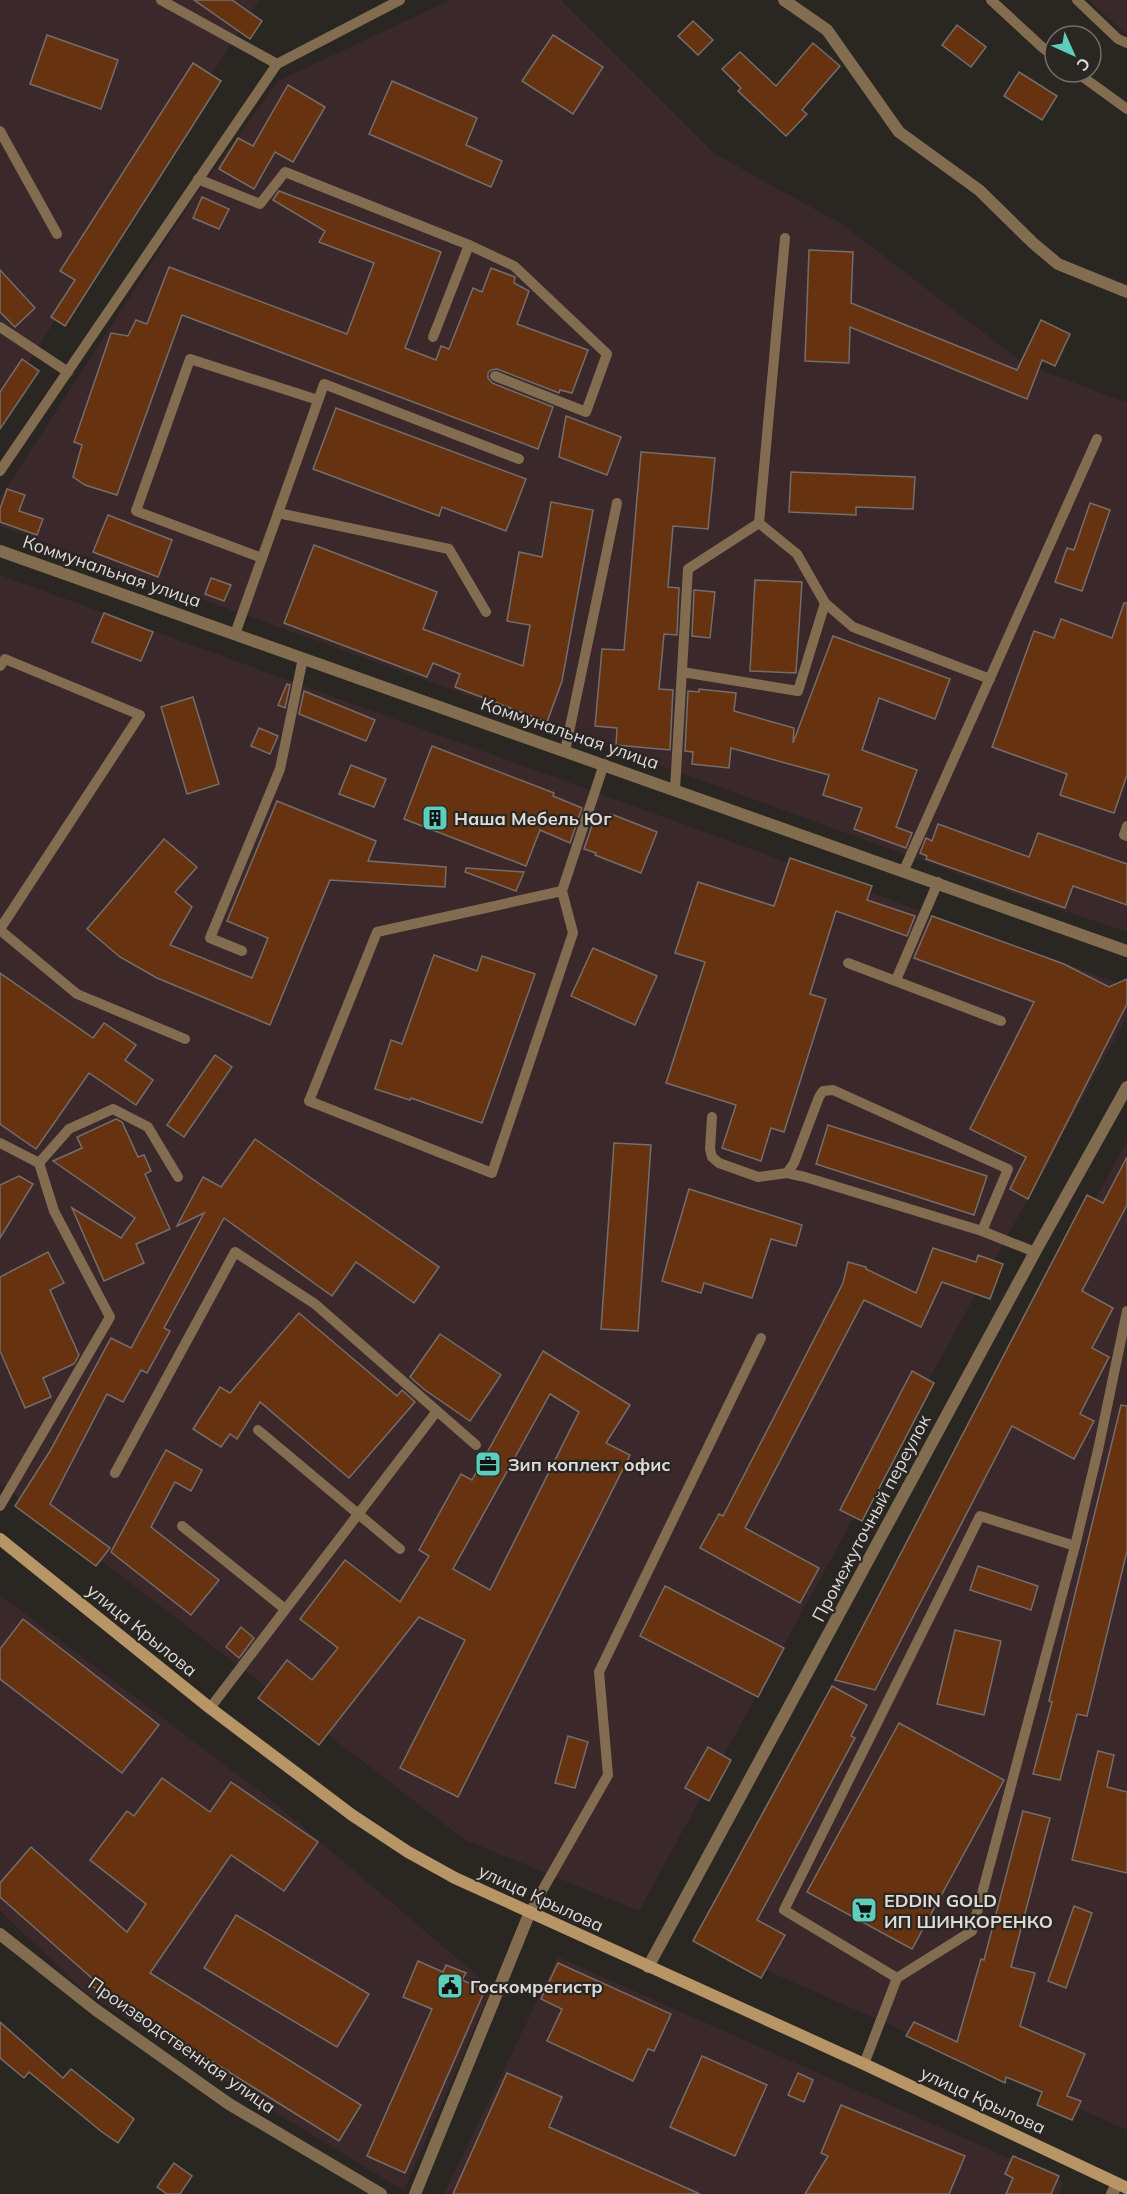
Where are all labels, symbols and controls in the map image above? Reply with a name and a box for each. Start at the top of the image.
north arrow [1043,24,1103,84]
text: С [1073,54,1095,76]
street label: Коммунальная улица [20,530,204,612]
street label: Коммунальная улица [478,692,662,774]
building icon: Наша Мебель Юг [420,803,450,833]
place label: Наша Мебель Юг [454,807,612,830]
street label: Промежуточный переулок [807,1410,936,1626]
office icon: Зип коплект офис [473,1449,503,1479]
place label: Зип коплект офис [508,1453,671,1476]
street label: улица Крылова [82,1578,202,1682]
street label: улица Крылова [475,1859,607,1937]
place label: EDDIN GOLD ИП ШИНКОРЕНКО [884,1889,1053,1933]
supermarket icon: EDDIN GOLD ИП ШИНКОРЕНКО [849,1895,879,1925]
public building icon: Госкомрегистр [435,1971,465,2001]
street label: Производственная улица [84,1972,280,2118]
place label: Госкомрегистр [470,1975,603,1998]
street label: улица Крылова [917,2061,1049,2139]

